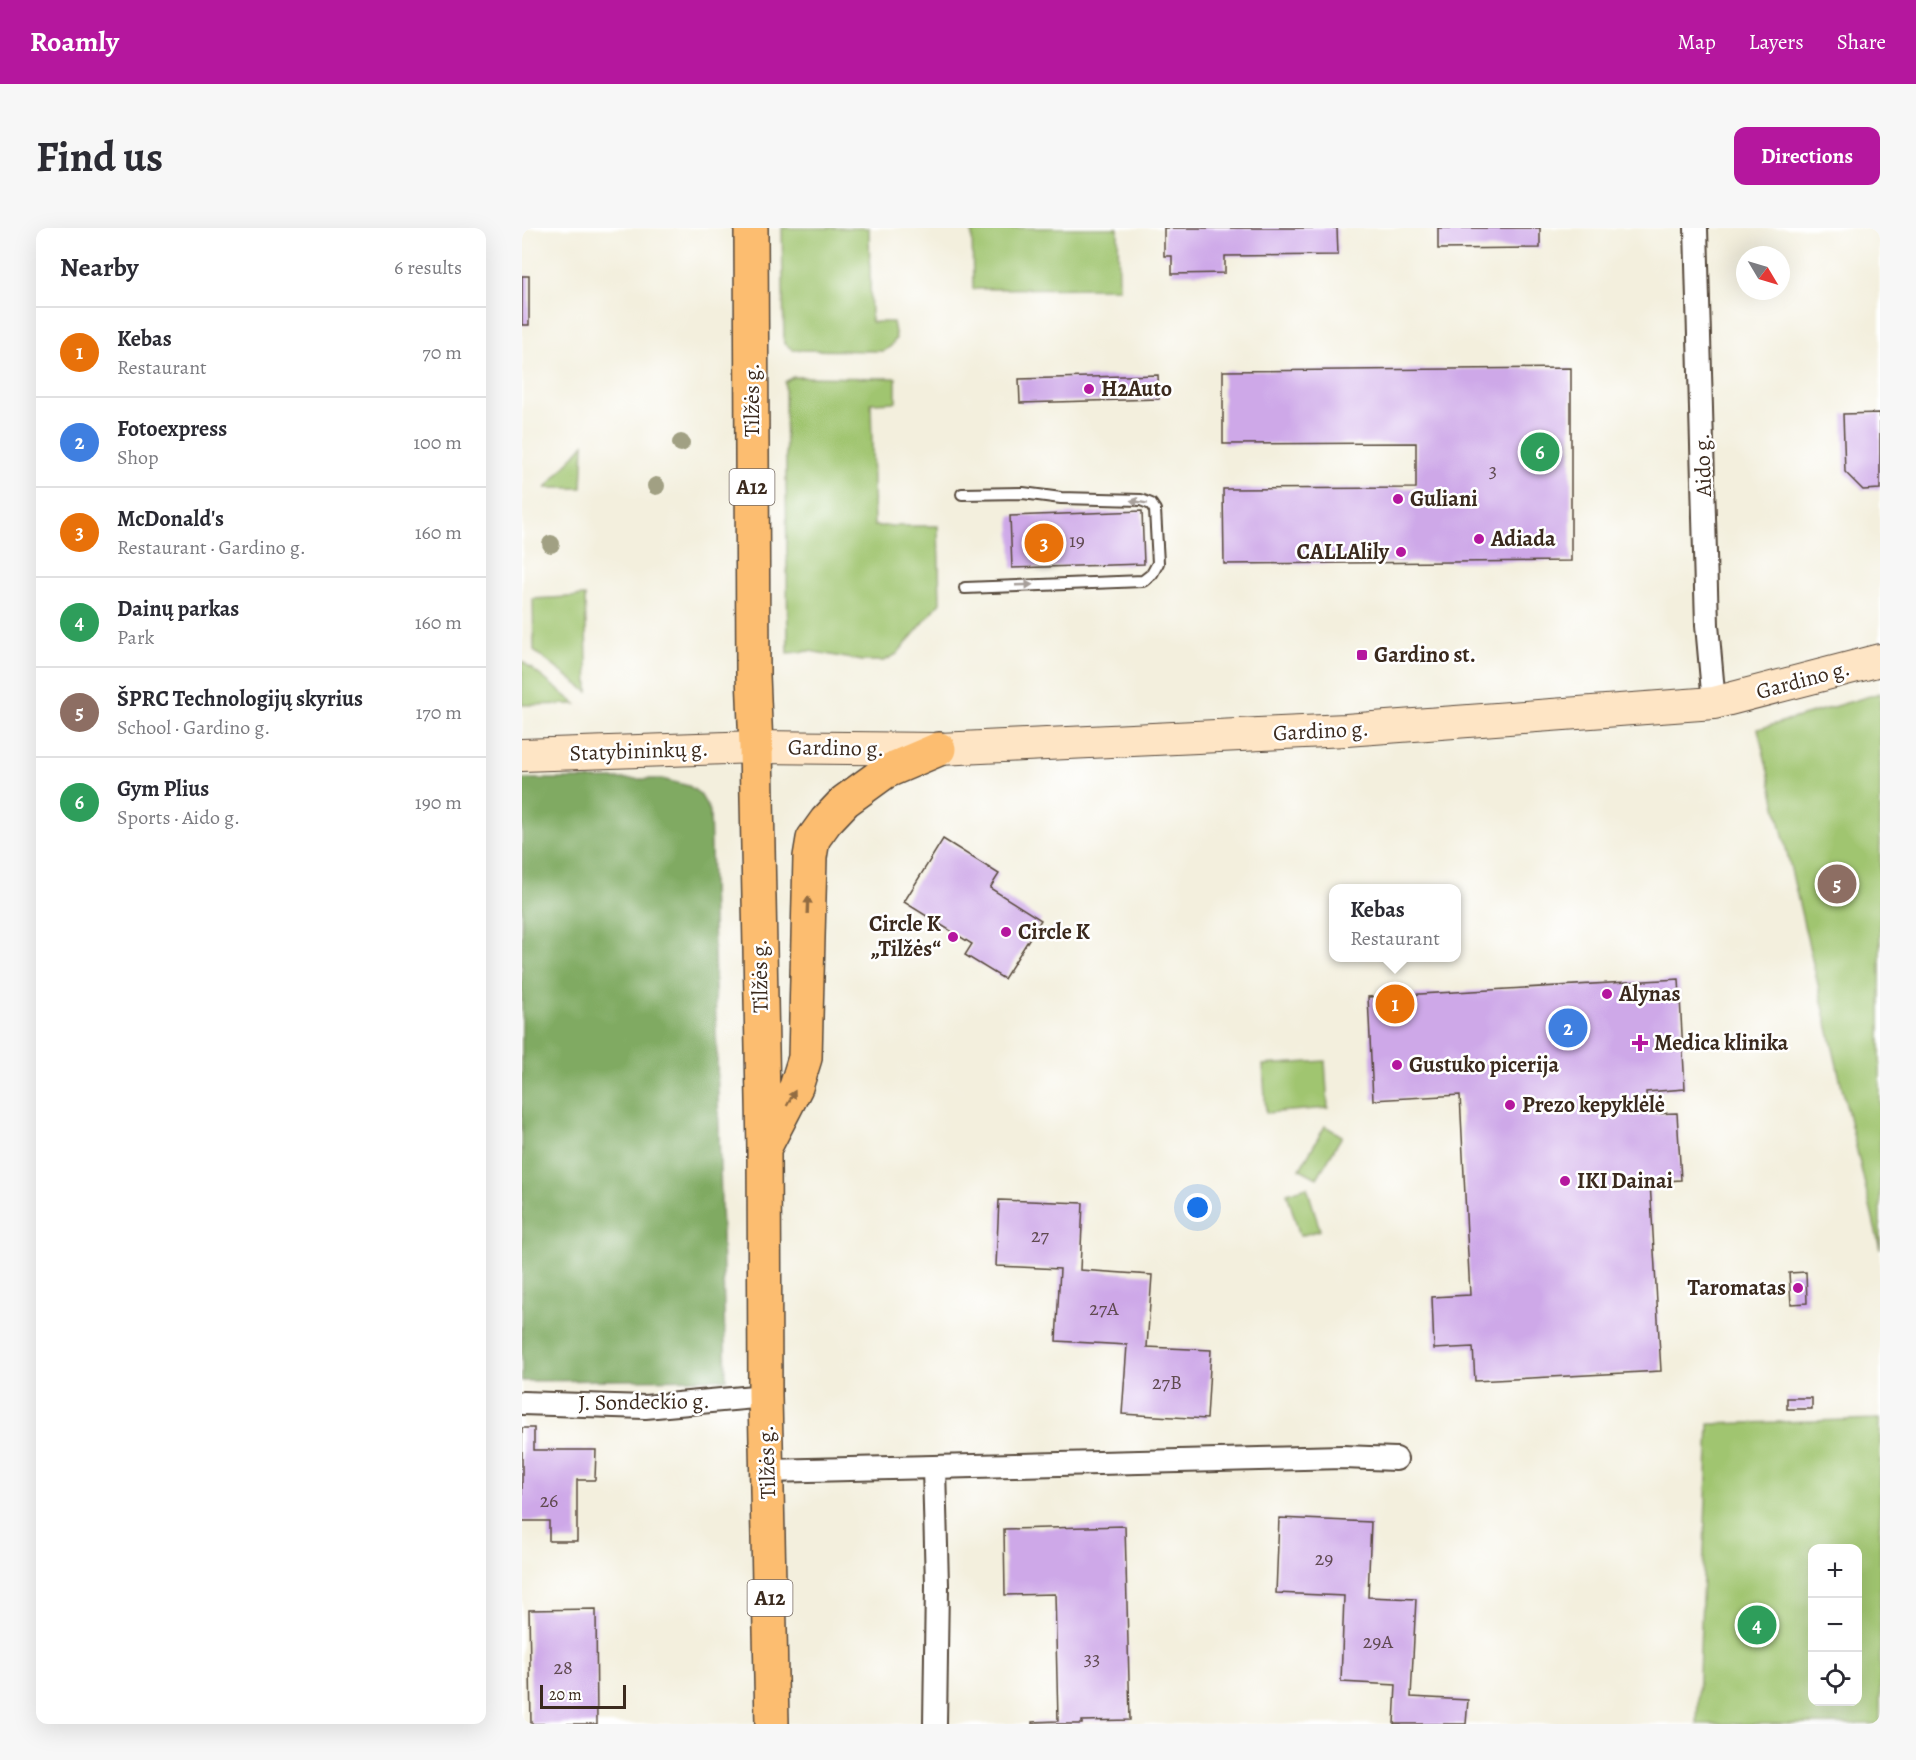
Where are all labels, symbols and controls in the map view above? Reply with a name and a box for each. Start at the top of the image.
text: Roamly [30,23,119,61]
text: Map [1677,28,1716,56]
text: Layers [1749,28,1804,56]
text: Share [1837,28,1886,56]
button: Directions [1734,127,1880,185]
text: Find us [36,128,163,185]
north arrow [1736,246,1790,300]
text: Nearby [60,250,139,285]
text: 6 results [394,254,462,281]
text: Kebas [117,324,172,354]
text: 1 [76,339,83,366]
text: 70 m [422,339,462,366]
text: Restaurant [117,354,207,381]
street label: Tilžės g. [737,363,767,437]
place label: H2Auto [1101,374,1172,404]
marker: H2Auto [1082,382,1096,396]
text: Fotoexpress [117,414,227,444]
text: 2 [75,429,84,456]
text: 100 m [413,429,462,456]
pin: 6 [1520,430,1560,474]
street label: Aido g. [1687,433,1719,498]
text: Shop [117,444,159,471]
house number: 3 [1489,457,1497,484]
road number: A12 [730,469,774,505]
place label: Guliani [1410,484,1478,514]
marker: Guliani [1391,492,1405,506]
one-way arrow [1129,497,1148,506]
text: McDonald's [117,504,224,534]
text: 3 [75,519,84,546]
text: 160 m [415,519,462,546]
pin: 3 [1024,520,1064,566]
place label: Adiada [1490,524,1556,554]
house number: 19 [1069,527,1085,554]
marker: Adiada [1472,532,1486,546]
text: Restaurant · Gardino g. [117,534,306,561]
place label: CALLAlily [1297,537,1390,567]
marker: CALLAlily [1394,545,1408,559]
one-way arrow [1014,580,1033,589]
text: Dainų parkas [117,594,239,624]
text: 4 [75,609,84,636]
text: 160 m [415,609,462,636]
text: Park [117,624,155,651]
place label: Gardino st. [1374,640,1476,670]
marker: Gardino st. [1355,648,1369,662]
street label: Gardino g. [1753,653,1853,707]
text: ŠPRC Technologijų skyrius [117,684,363,714]
text: 5 [75,699,84,726]
text: 170 m [416,699,462,726]
text: School · Gardino g. [117,714,270,741]
street label: Gardino g. [1272,714,1370,748]
street label: Gardino g. [788,732,884,764]
street label: Statybininkų g. [569,734,709,768]
text: Gym Plius [117,774,209,804]
text: 6 [75,789,84,816]
text: 190 m [415,789,462,816]
text: Sports · Aido g. [117,804,240,831]
pin: 5 [1818,862,1856,906]
popup [1329,884,1461,962]
text: Kebas [1350,895,1405,925]
one-way arrow [804,896,813,915]
place label: Circle K „Tilžės“ [869,909,942,964]
place label: Circle K [1018,917,1091,947]
marker: Circle K [999,925,1013,939]
text: Restaurant [1350,925,1440,952]
marker: Circle K „Tilžės“ [946,930,960,944]
street label: Tilžės g. [744,939,776,1013]
place label: Alynas [1618,979,1681,1009]
pin: 1 [1376,982,1414,1026]
marker: Alynas [1600,987,1614,1001]
pin: 2 [1548,1006,1588,1050]
place label: Medica klinika [1654,1028,1789,1058]
marker: Medica klinika [1631,1034,1649,1052]
place label: Gustuko picerija [1409,1050,1560,1080]
marker: Gustuko picerija [1390,1058,1404,1072]
one-way arrow [786,1089,796,1106]
place label: Prezo kepyklėlė [1522,1090,1665,1120]
marker: Prezo kepyklėlė [1503,1098,1517,1112]
place label: IKI Dainai [1577,1166,1673,1196]
marker: IKI Dainai [1558,1174,1572,1188]
your location [1183,1193,1212,1222]
house number: 27 [1031,1222,1050,1249]
place label: Taromatas [1688,1273,1786,1303]
marker: Taromatas [1791,1281,1805,1295]
house number: 27A [1089,1295,1119,1322]
house number: 27B [1152,1369,1182,1396]
street label: J. Sondeckio g. [578,1386,710,1418]
street label: Tilžės g. [751,1425,783,1499]
house number: 26 [540,1487,558,1514]
map controls [1808,1544,1862,1706]
button: + [1808,1544,1862,1598]
house number: 29 [1315,1545,1333,1572]
road number: A12 [748,1580,792,1616]
button: − [1808,1598,1862,1652]
pin: 4 [1738,1602,1776,1648]
house number: 29A [1363,1628,1393,1655]
house number: 33 [1084,1645,1100,1672]
button: locate [1808,1652,1862,1706]
house number: 28 [553,1654,573,1681]
scale bar [540,1682,626,1710]
text: 20 m [549,1684,582,1706]

